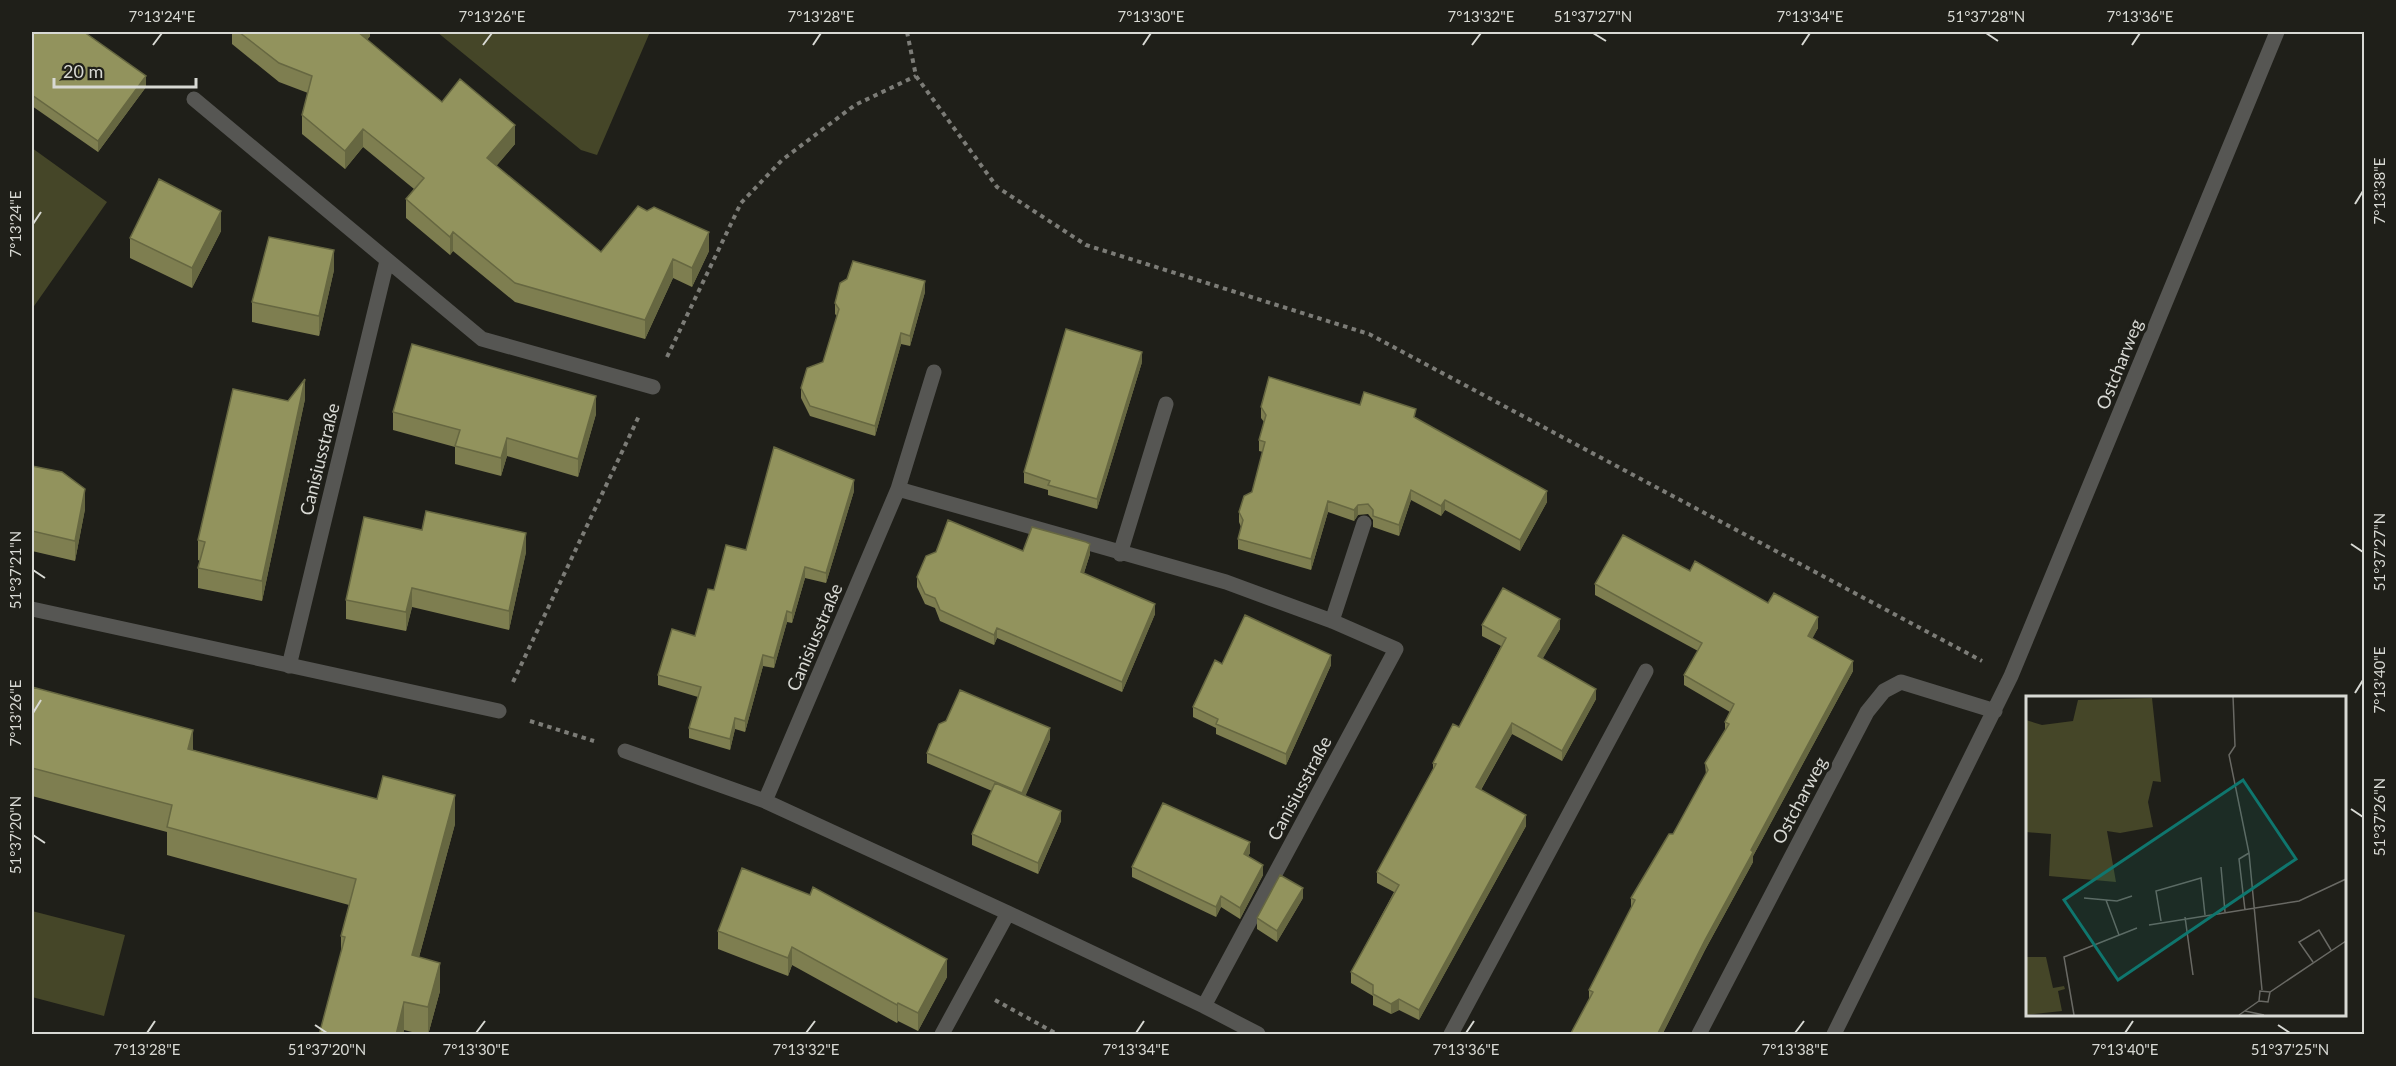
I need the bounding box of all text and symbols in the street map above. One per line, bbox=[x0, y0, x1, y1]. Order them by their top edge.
text: 7°13'24"E bbox=[129, 7, 196, 25]
text: 7°13'26"E bbox=[459, 7, 526, 25]
text: 7°13'28"E bbox=[788, 7, 855, 25]
text: 7°13'30"E bbox=[1118, 7, 1185, 25]
text: 7°13'32"E bbox=[1448, 7, 1515, 25]
text: 51°37'27"N bbox=[1554, 7, 1632, 25]
text: 7°13'34"E bbox=[1777, 7, 1844, 25]
text: 51°37'28"N bbox=[1947, 7, 2025, 25]
text: 7°13'36"E bbox=[2107, 7, 2174, 25]
scale bar bbox=[54, 51, 196, 89]
text: 20 m bbox=[63, 60, 103, 82]
text: 7°13'38"E bbox=[2370, 158, 2388, 225]
text: 7°13'24"E bbox=[6, 191, 24, 258]
street label: Ostcharweg bbox=[2091, 316, 2147, 412]
street label: Canisiusstraße bbox=[294, 401, 344, 517]
text: 51°37'27"N bbox=[2370, 513, 2388, 591]
text: 51°37'21"N bbox=[6, 531, 24, 609]
street label: Canisiusstraße bbox=[781, 580, 847, 694]
text: 7°13'40"E bbox=[2370, 647, 2388, 714]
text: 7°13'26"E bbox=[6, 680, 24, 747]
inset map bbox=[2026, 696, 2345, 1015]
street label: Canisiusstraße bbox=[1262, 732, 1336, 844]
street label: Ostcharweg bbox=[1767, 753, 1831, 847]
text: 51°37'26"N bbox=[2370, 778, 2388, 856]
text: 51°37'20"N bbox=[6, 796, 24, 874]
text: 7°13'28"E bbox=[114, 1040, 181, 1058]
text: 51°37'20"N bbox=[288, 1040, 366, 1058]
text: 7°13'30"E bbox=[443, 1040, 510, 1058]
text: 7°13'32"E bbox=[773, 1040, 840, 1058]
text: 7°13'34"E bbox=[1103, 1040, 1170, 1058]
text: 7°13'36"E bbox=[1433, 1040, 1500, 1058]
text: 7°13'38"E bbox=[1762, 1040, 1829, 1058]
text: 7°13'40"E bbox=[2092, 1040, 2159, 1058]
text: 51°37'25"N bbox=[2251, 1040, 2329, 1058]

